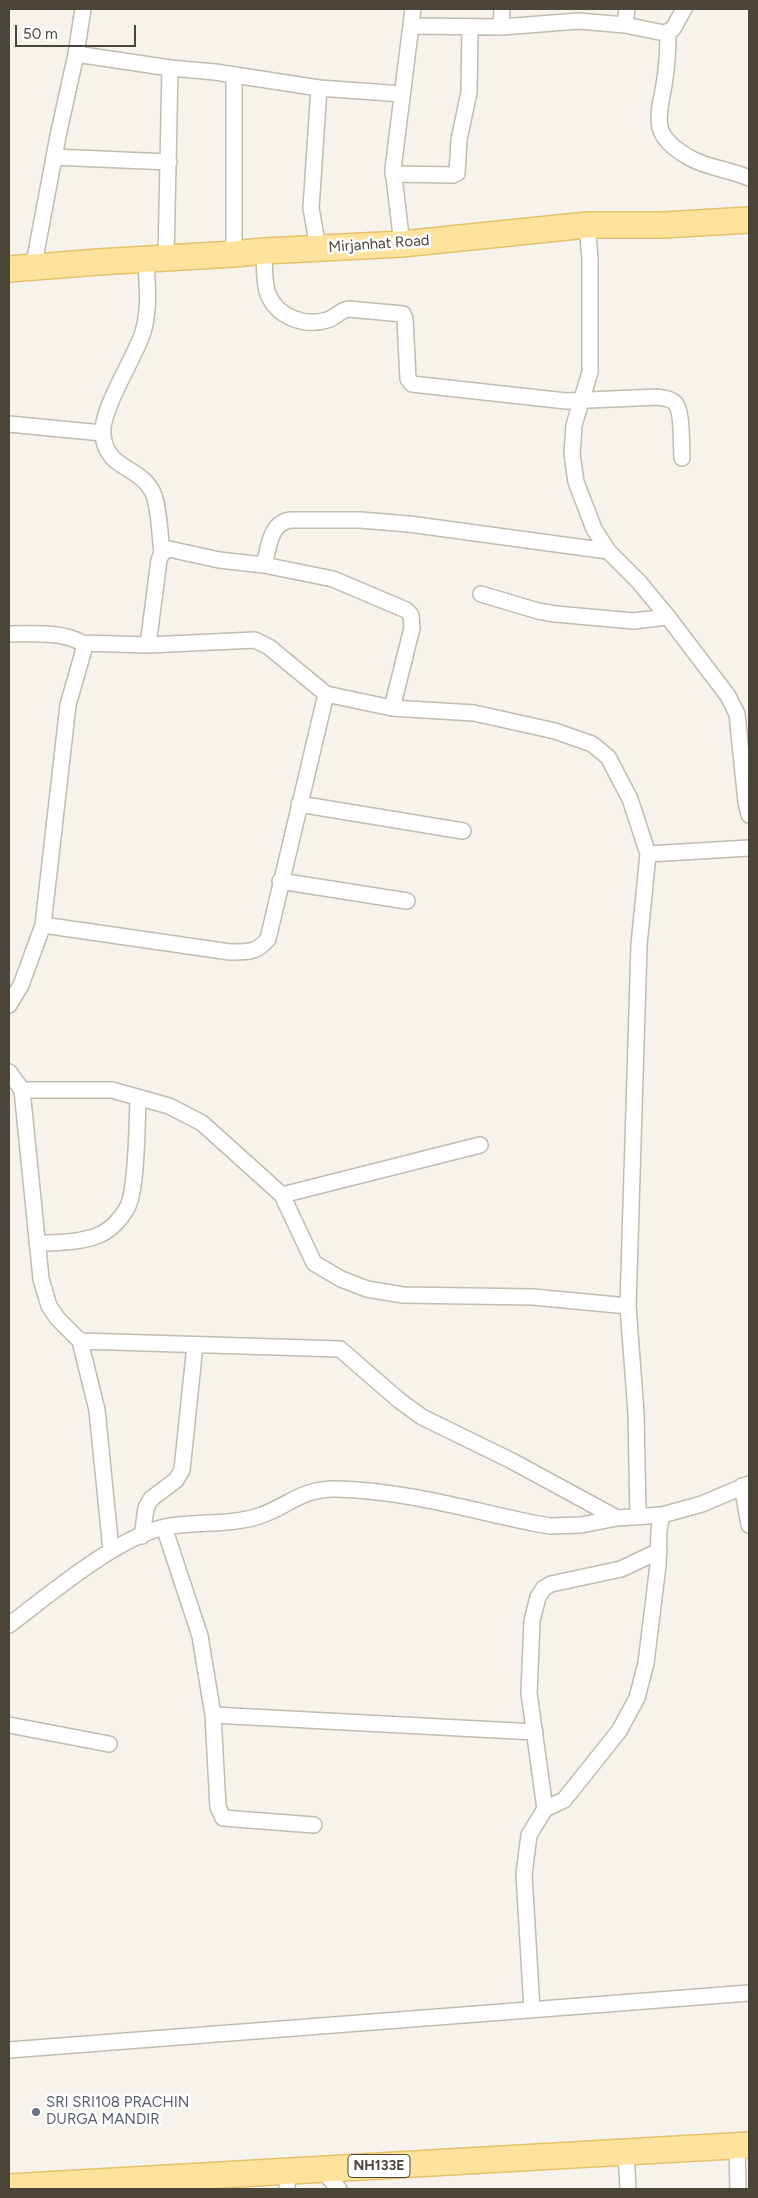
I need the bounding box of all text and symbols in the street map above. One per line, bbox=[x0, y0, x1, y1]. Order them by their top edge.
scale bar bbox=[18, 15, 139, 47]
text: 50 m bbox=[23, 25, 58, 43]
street label: Mirjanhat Road bbox=[328, 231, 430, 257]
place label: SRI SRI108 PRACHIN DURGA MANDIR bbox=[46, 2094, 189, 2129]
marker: SRI SRI108 PRACHIN DURGA MANDIR bbox=[30, 2106, 42, 2118]
road number: NH133E bbox=[348, 2154, 410, 2178]

